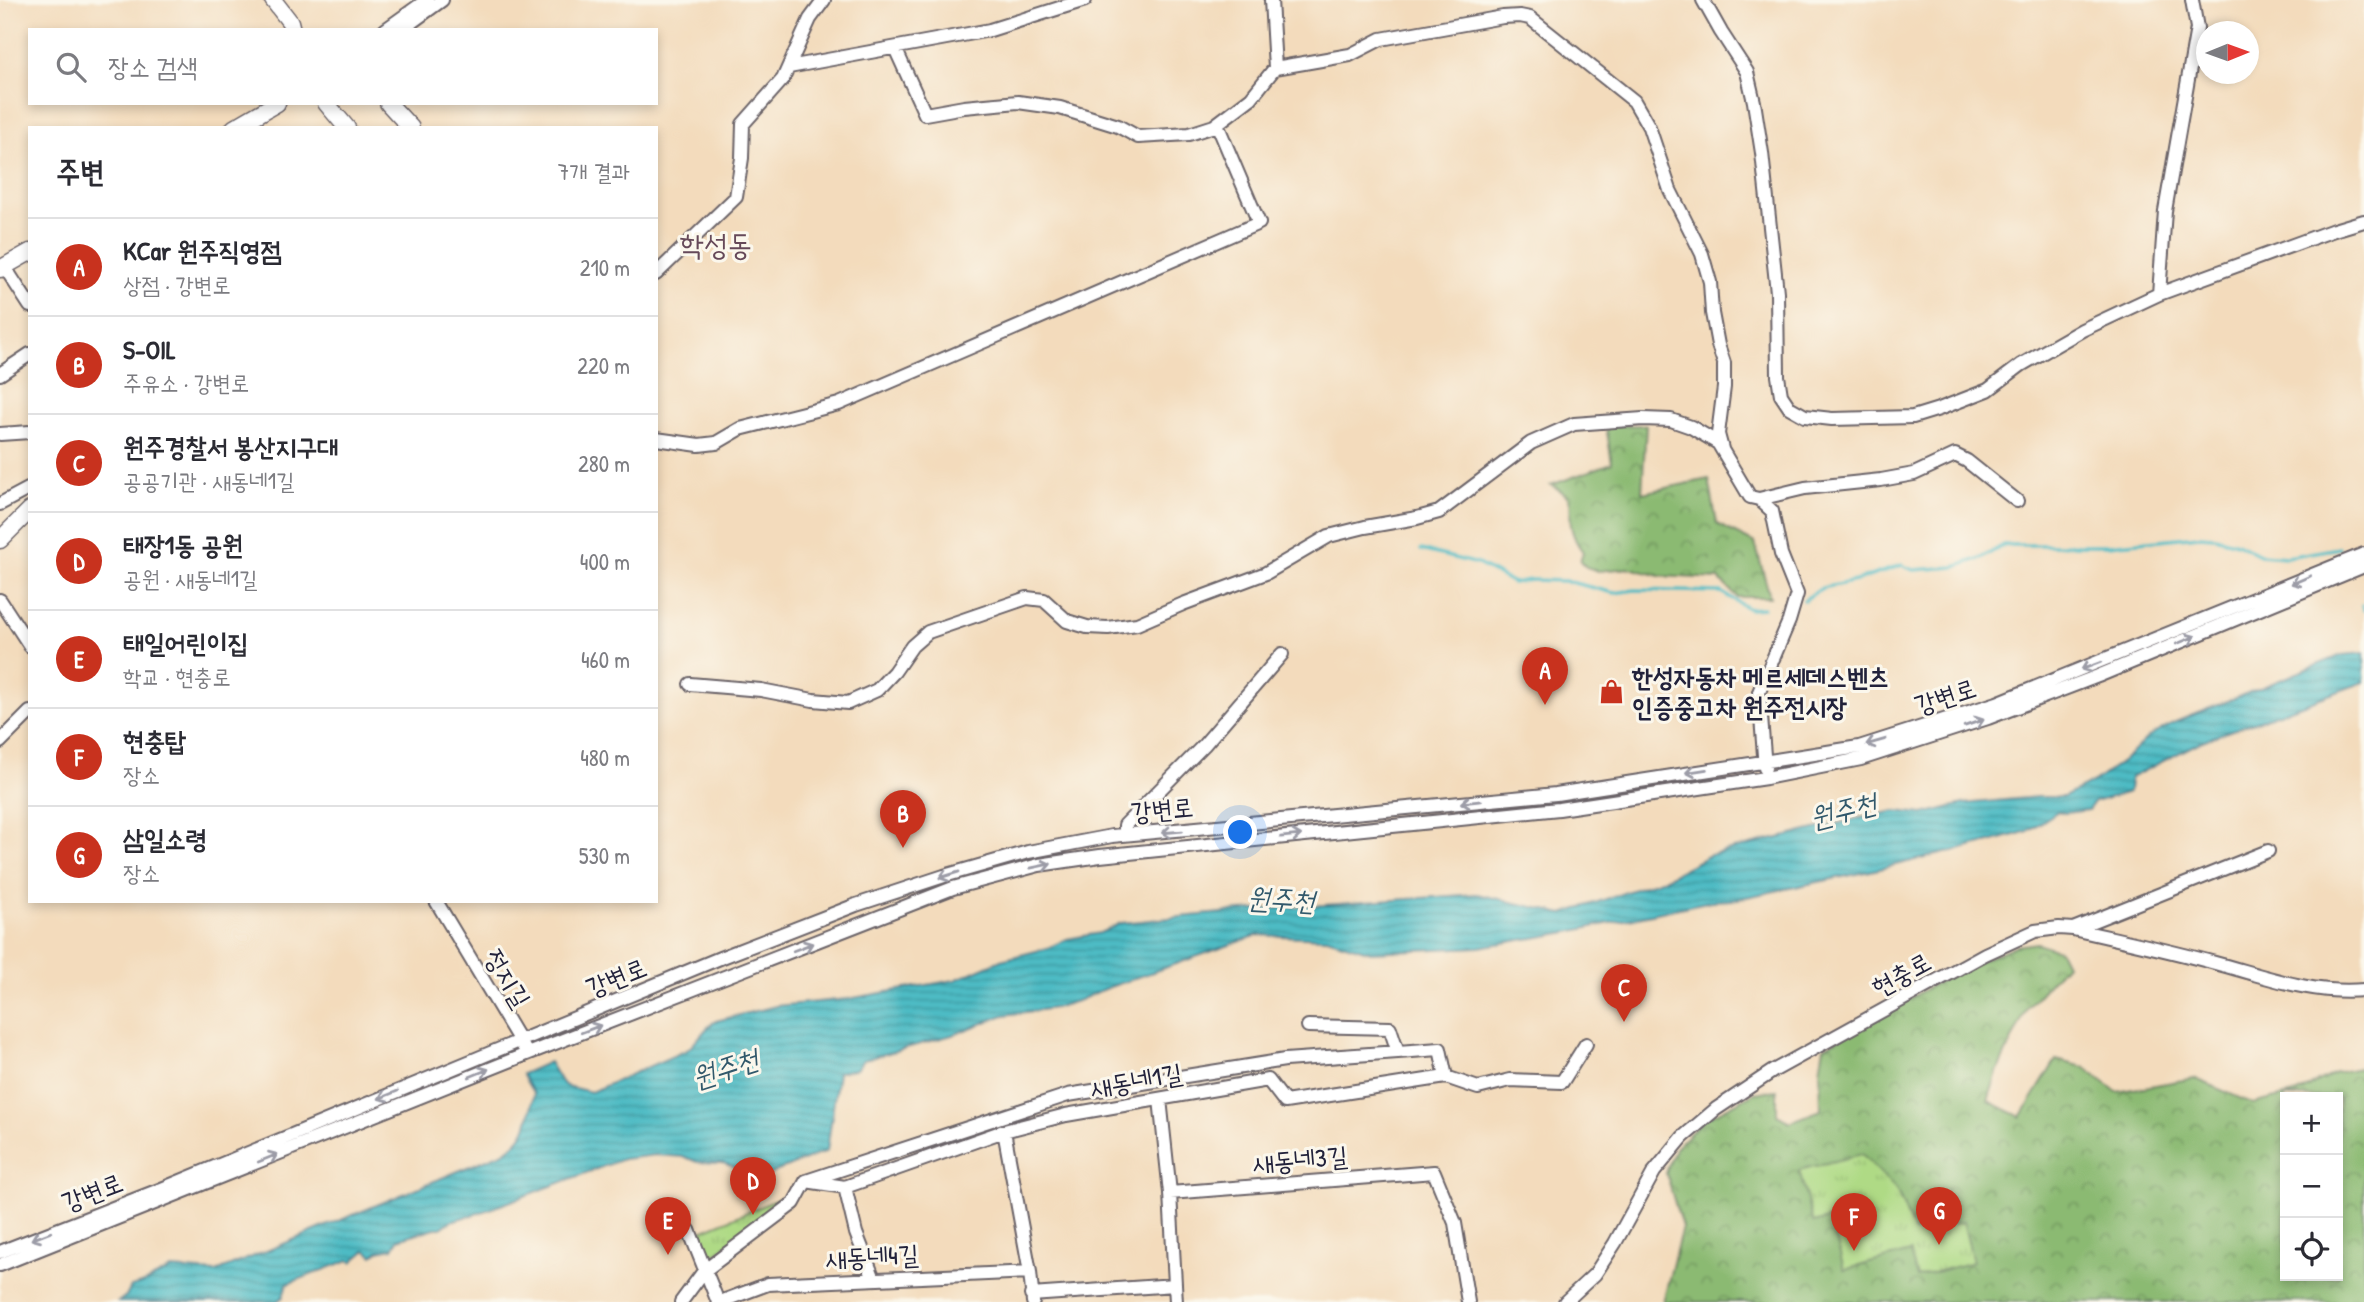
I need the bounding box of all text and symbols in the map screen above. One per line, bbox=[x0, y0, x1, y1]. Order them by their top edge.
north arrow bbox=[2196, 21, 2259, 84]
search box bbox=[28, 28, 658, 105]
icon: search bbox=[52, 48, 90, 86]
text: 장소 검색 bbox=[108, 49, 198, 84]
text: 주변 bbox=[56, 151, 104, 191]
text: 7개 결과 bbox=[558, 156, 630, 187]
district label: 학성동 bbox=[680, 224, 752, 264]
text: KCar 원주직영점 bbox=[123, 233, 282, 268]
text: A bbox=[73, 252, 85, 283]
text: 210 m bbox=[580, 252, 630, 283]
text: 상점 · 강변로 bbox=[123, 269, 231, 300]
text: S-OIL bbox=[123, 332, 176, 367]
text: B bbox=[73, 350, 85, 381]
text: 220 m bbox=[577, 350, 630, 381]
text: 주유소 · 강변로 bbox=[123, 367, 249, 398]
text: 원주경찰서 봉산지구대 bbox=[123, 429, 338, 464]
text: C bbox=[73, 448, 85, 479]
text: 280 m bbox=[578, 448, 630, 479]
text: 공공기관 · 새동네1길 bbox=[123, 465, 295, 496]
text: 태장1동 공원 bbox=[123, 527, 243, 562]
text: D bbox=[74, 546, 84, 577]
text: 400 m bbox=[580, 546, 630, 577]
text: 공원 · 새동네1길 bbox=[123, 563, 258, 594]
one-way arrow bbox=[2291, 574, 2312, 587]
text: 태일어린이집 bbox=[123, 625, 249, 660]
one-way arrow bbox=[2174, 633, 2196, 646]
text: E bbox=[74, 644, 84, 675]
text: 460 m bbox=[581, 644, 630, 675]
pin: A bbox=[1522, 647, 1568, 705]
place label: 한성자동차 메르세데스벤츠 인증중고차 원주전시장 bbox=[1631, 659, 1889, 724]
text: 학교 · 현충로 bbox=[123, 661, 231, 692]
one-way arrow bbox=[2080, 661, 2102, 674]
street label: 강변로 bbox=[1910, 670, 1980, 722]
shop icon: 한성자동차 메르세데스벤츠 인증중고차 원주전시장 bbox=[1598, 677, 1626, 705]
one-way arrow bbox=[1962, 716, 1984, 728]
text: 현충탑 bbox=[123, 723, 186, 758]
one-way arrow bbox=[1865, 736, 1887, 749]
text: F bbox=[75, 742, 83, 773]
text: 480 m bbox=[580, 742, 630, 773]
text: 장소 bbox=[123, 759, 160, 790]
one-way arrow bbox=[1686, 765, 1708, 778]
water label: 원주천 bbox=[1806, 783, 1883, 837]
street label: 강변로 bbox=[1129, 789, 1195, 829]
pin: B bbox=[880, 790, 926, 848]
one-way arrow bbox=[1460, 796, 1483, 809]
your location bbox=[1223, 815, 1257, 849]
text: 삼일소령 bbox=[123, 821, 207, 856]
one-way arrow bbox=[1161, 826, 1183, 839]
one-way arrow bbox=[1279, 830, 1302, 843]
text: G bbox=[73, 840, 85, 871]
text: 530 m bbox=[579, 840, 630, 871]
text: 장소 bbox=[123, 857, 160, 888]
one-way arrow bbox=[1029, 858, 1052, 872]
one-way arrow bbox=[938, 869, 960, 882]
water label: 원주천 bbox=[1246, 878, 1318, 920]
one-way arrow bbox=[791, 940, 813, 952]
street label: 정지길 bbox=[477, 942, 539, 1014]
street label: 현충로 bbox=[1865, 943, 1937, 1005]
street label: 강변로 bbox=[580, 949, 652, 1005]
pin: C bbox=[1601, 964, 1647, 1022]
one-way arrow bbox=[579, 1022, 601, 1035]
water label: 원주천 bbox=[687, 1039, 765, 1097]
street label: 새동네1길 bbox=[1087, 1055, 1185, 1105]
one-way arrow bbox=[468, 1066, 490, 1079]
one-way arrow bbox=[378, 1090, 400, 1103]
map controls bbox=[2280, 1092, 2343, 1281]
button: + bbox=[2280, 1092, 2343, 1155]
street label: 새동네3길 bbox=[1251, 1137, 1349, 1181]
one-way arrow bbox=[257, 1150, 278, 1163]
button: − bbox=[2280, 1155, 2343, 1218]
pin: D bbox=[730, 1157, 776, 1215]
street label: 강변로 bbox=[56, 1164, 128, 1220]
pin: G bbox=[1916, 1187, 1962, 1245]
pin: F bbox=[1831, 1193, 1877, 1251]
pin: E bbox=[645, 1197, 691, 1255]
button: locate bbox=[2280, 1218, 2343, 1281]
one-way arrow bbox=[31, 1231, 53, 1243]
street label: 새동네4길 bbox=[824, 1236, 920, 1276]

